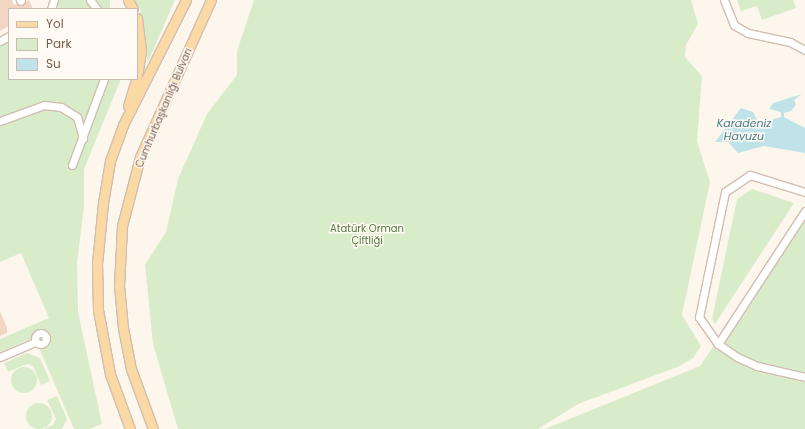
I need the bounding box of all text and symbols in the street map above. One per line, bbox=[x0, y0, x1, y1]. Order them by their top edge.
legend bbox=[8, 8, 138, 80]
text: Yol bbox=[46, 15, 64, 32]
text: Park bbox=[46, 35, 72, 52]
street label: Cumhurbaşkanlığı Bulvarı bbox=[133, 47, 195, 169]
text: Su bbox=[46, 55, 61, 72]
water label: Karadeniz Havuzu bbox=[717, 117, 771, 143]
park label: Atatürk Orman Çiftliği bbox=[330, 222, 404, 246]

